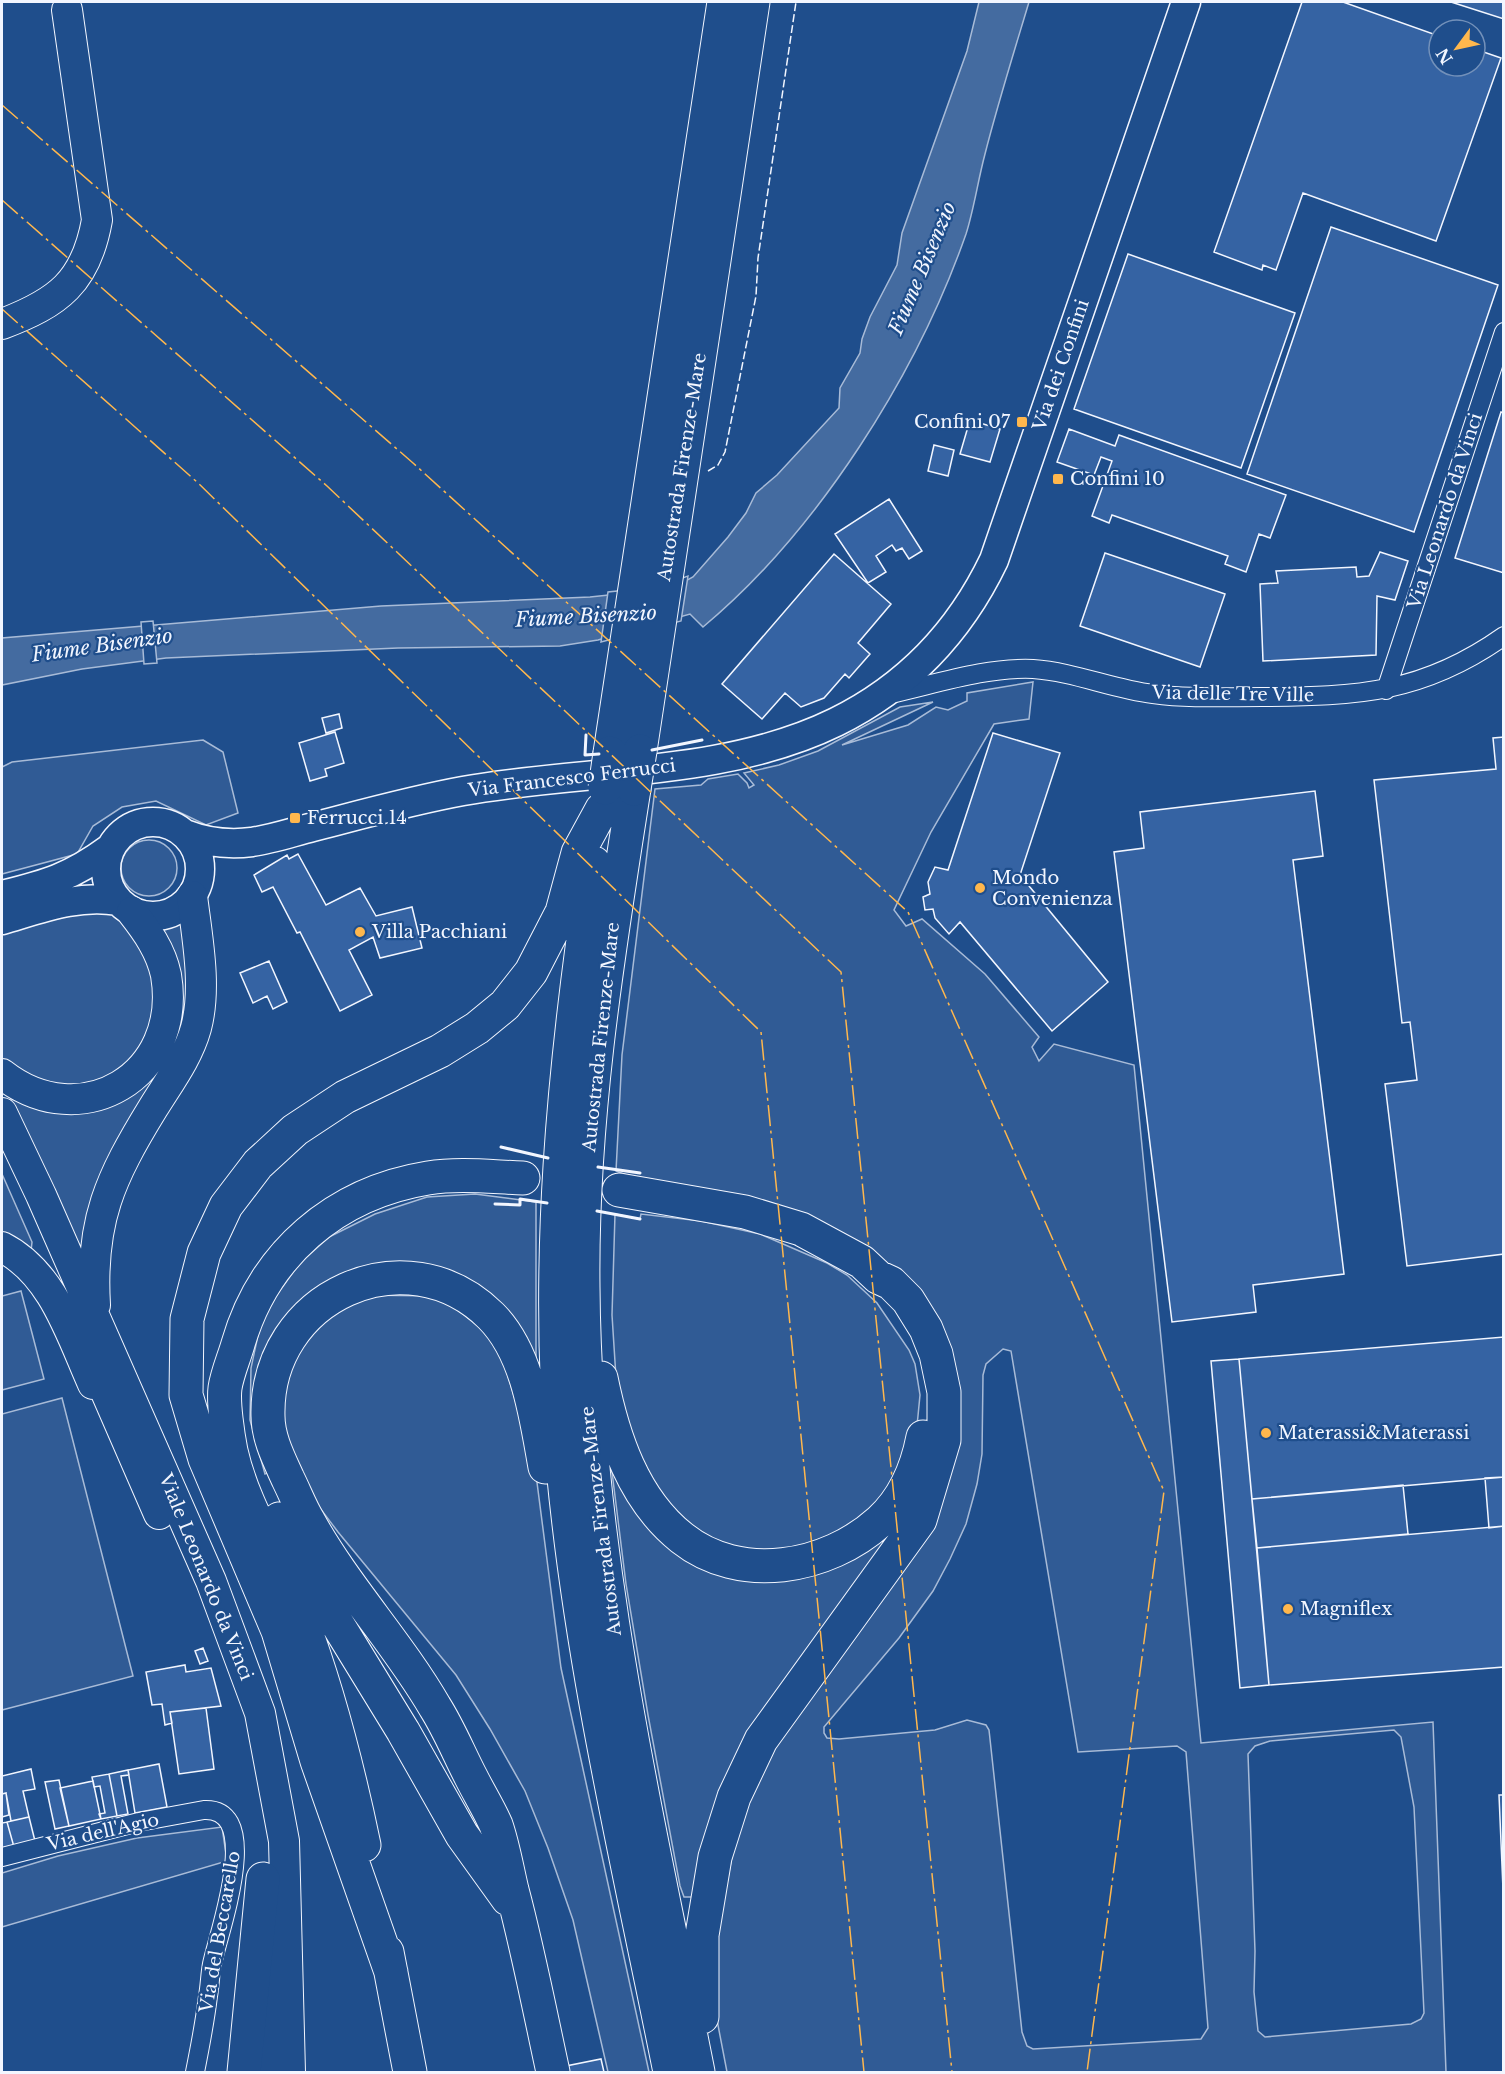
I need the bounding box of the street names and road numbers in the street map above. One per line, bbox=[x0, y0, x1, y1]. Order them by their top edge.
street label: Via dei Confini bbox=[1028, 296, 1094, 435]
street label: Autostrada Firenze-Mare bbox=[653, 351, 711, 584]
street label: Via Leonardo da Vinci bbox=[1403, 410, 1487, 613]
street label: Via delle Tre Ville bbox=[1151, 682, 1314, 706]
street label: Via Francesco Ferrucci bbox=[466, 754, 677, 802]
street label: Autostrada Firenze-Mare bbox=[578, 921, 624, 1154]
street label: Autostrada Firenze-Mare bbox=[576, 1405, 626, 1638]
street label: Viale Leonardo da Vinci bbox=[154, 1469, 258, 1684]
street label: Via dell'Agio bbox=[44, 1808, 161, 1856]
street label: Via del Beccarello bbox=[195, 1849, 245, 2016]

